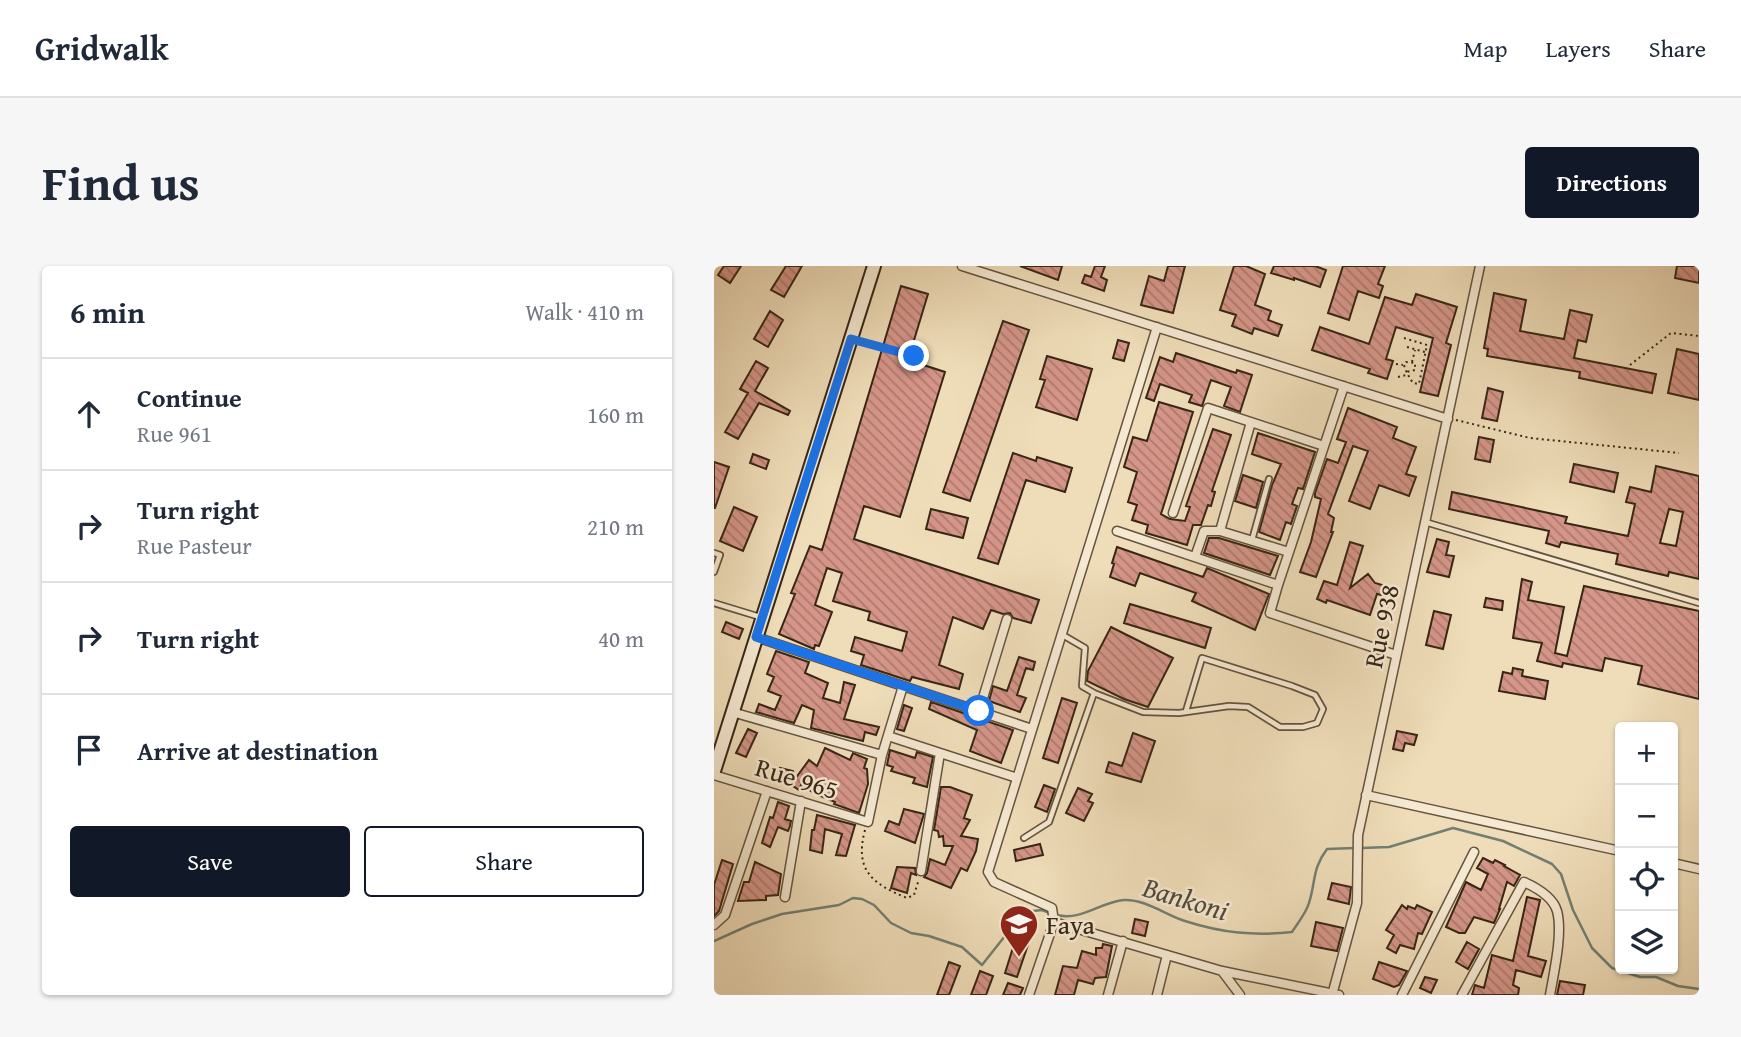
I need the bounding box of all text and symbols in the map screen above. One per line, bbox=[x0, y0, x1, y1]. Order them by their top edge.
text: Gridwalk bbox=[35, 24, 169, 72]
text: Map bbox=[1464, 31, 1507, 66]
text: Layers bbox=[1545, 31, 1611, 66]
text: Share bbox=[1649, 31, 1706, 66]
text: Find us bbox=[42, 146, 200, 218]
button: Directions bbox=[1525, 147, 1699, 218]
text: 6 min bbox=[70, 290, 145, 334]
text: Walk · 410 m bbox=[525, 295, 644, 328]
route end bbox=[898, 340, 929, 371]
text: Continue bbox=[137, 378, 242, 417]
icon: ahead bbox=[70, 395, 108, 433]
text: 160 m bbox=[587, 398, 644, 431]
text: Rue 961 bbox=[137, 417, 212, 450]
text: Turn right bbox=[137, 490, 259, 529]
icon: right bbox=[70, 507, 108, 545]
text: 210 m bbox=[587, 510, 644, 543]
text: Rue Pasteur bbox=[137, 529, 252, 562]
street label: Rue 938 bbox=[1353, 581, 1409, 671]
icon: right bbox=[70, 619, 108, 657]
text: Turn right bbox=[137, 619, 259, 658]
text: 40 m bbox=[598, 622, 644, 655]
route start bbox=[963, 695, 994, 726]
map controls bbox=[1615, 722, 1678, 974]
button: + bbox=[1615, 722, 1678, 785]
icon: arrive bbox=[70, 731, 108, 769]
text: Arrive at destination bbox=[137, 731, 378, 770]
street label: Rue 965 bbox=[751, 747, 843, 809]
button: − bbox=[1615, 785, 1678, 848]
button: Save bbox=[70, 826, 350, 897]
button: Share bbox=[364, 826, 644, 897]
button: locate bbox=[1615, 848, 1678, 911]
water label: Bankoni bbox=[1137, 865, 1234, 930]
school or university icon: Faya bbox=[998, 903, 1040, 958]
place label: Faya bbox=[1046, 905, 1096, 944]
button: layers bbox=[1615, 911, 1678, 974]

